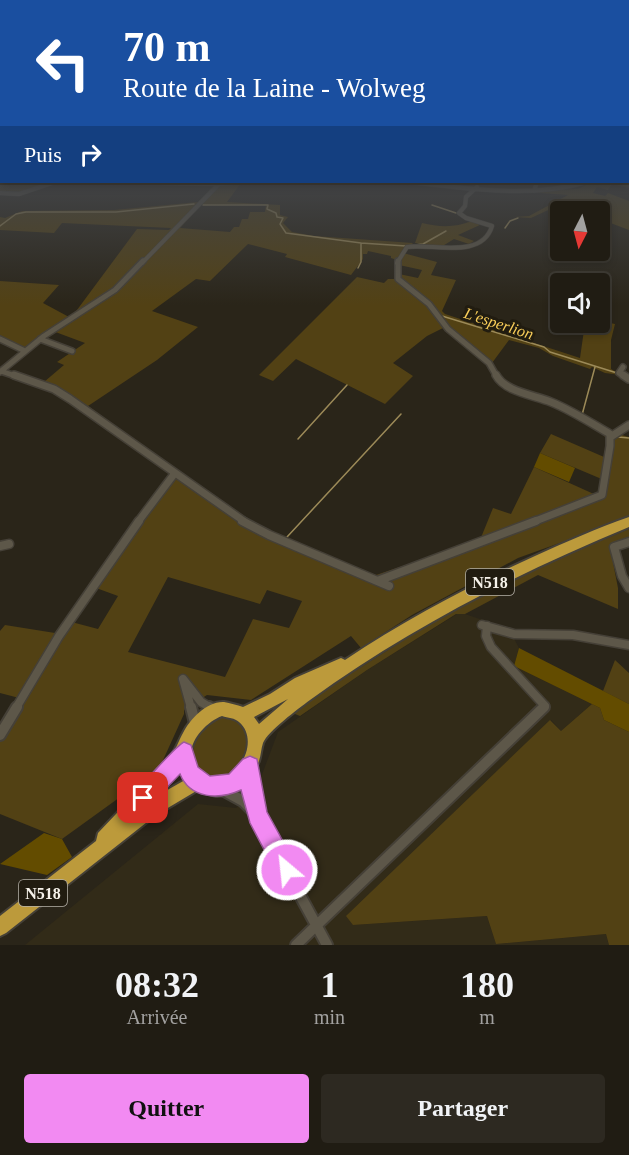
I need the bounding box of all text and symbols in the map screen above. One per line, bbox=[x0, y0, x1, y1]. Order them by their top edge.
icon: left bbox=[24, 24, 102, 102]
text: 70 m bbox=[123, 24, 211, 70]
text: Route de la Laine - Wolweg bbox=[123, 73, 425, 103]
icon: right bbox=[74, 138, 107, 171]
text: Puis bbox=[24, 142, 62, 167]
north arrow bbox=[550, 201, 610, 261]
map controls bbox=[550, 201, 610, 333]
button: sound bbox=[550, 273, 610, 333]
water label: L'esperlion bbox=[461, 304, 536, 344]
road number: N518 bbox=[466, 569, 514, 595]
pin bbox=[117, 772, 168, 823]
icon: arrive bbox=[126, 781, 159, 814]
position arrow bbox=[255, 838, 319, 902]
road number: N518 bbox=[19, 880, 67, 906]
text: 08:32 bbox=[115, 965, 199, 1005]
text: 1 bbox=[321, 965, 339, 1005]
text: 180 bbox=[460, 965, 514, 1005]
text: Arrivée bbox=[126, 1006, 188, 1028]
text: min bbox=[314, 1006, 345, 1028]
text: m bbox=[479, 1006, 495, 1028]
button: Quitter bbox=[24, 1074, 309, 1143]
button: Partager bbox=[321, 1074, 605, 1143]

